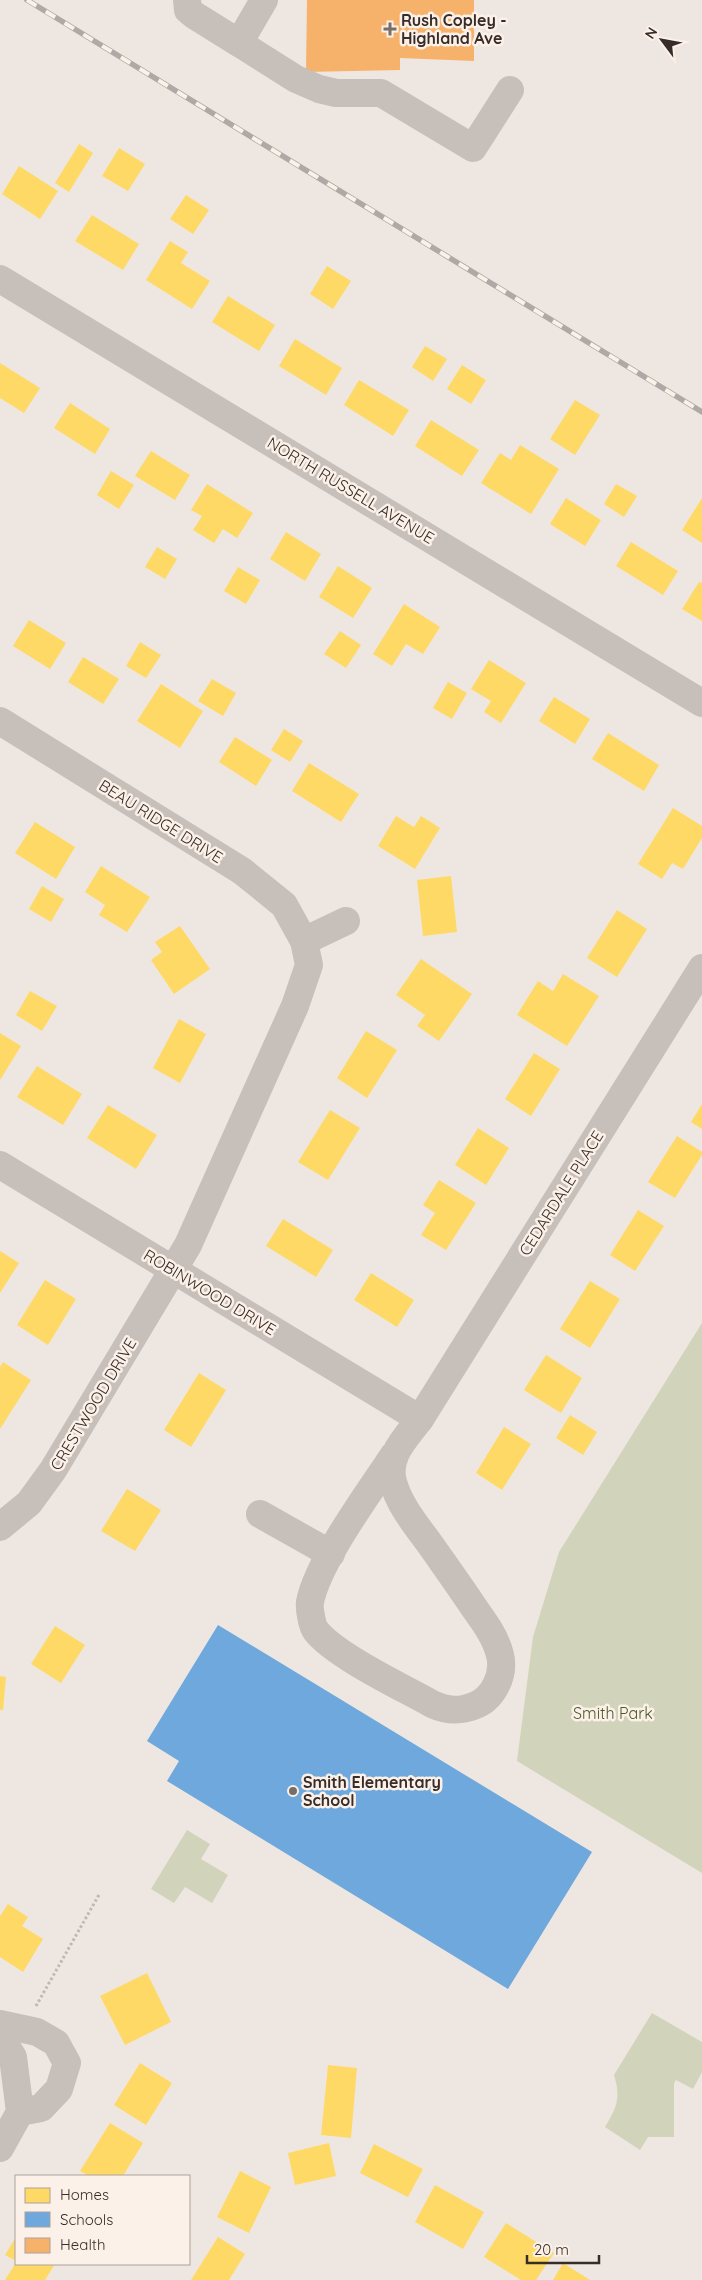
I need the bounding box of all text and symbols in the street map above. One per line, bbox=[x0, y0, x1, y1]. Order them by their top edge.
place label: Rush Copley - Highland Ave bbox=[401, 10, 507, 48]
north arrow bbox=[637, 15, 687, 65]
marker: Rush Copley - Highland Ave bbox=[383, 22, 397, 36]
text: N bbox=[641, 24, 661, 42]
street label: NORTH RUSSELL AVENUE bbox=[264, 432, 438, 548]
street label: BEAU RIDGE DRIVE bbox=[95, 775, 227, 867]
street label: CEDARDALE PLACE bbox=[514, 1127, 608, 1259]
street label: ROBINWOOD DRIVE bbox=[140, 1245, 280, 1339]
street label: CRESTWOOD DRIVE bbox=[46, 1334, 140, 1474]
park label: Smith Park bbox=[573, 1703, 653, 1723]
place label: Smith Elementary School bbox=[303, 1772, 441, 1810]
marker: Smith Elementary School bbox=[287, 1785, 299, 1797]
legend bbox=[15, 2175, 190, 2265]
text: Homes bbox=[60, 2185, 109, 2204]
text: Schools bbox=[60, 2210, 113, 2229]
scale bar bbox=[527, 2232, 600, 2264]
text: Health bbox=[60, 2235, 105, 2254]
text: 20 m bbox=[534, 2240, 569, 2259]

